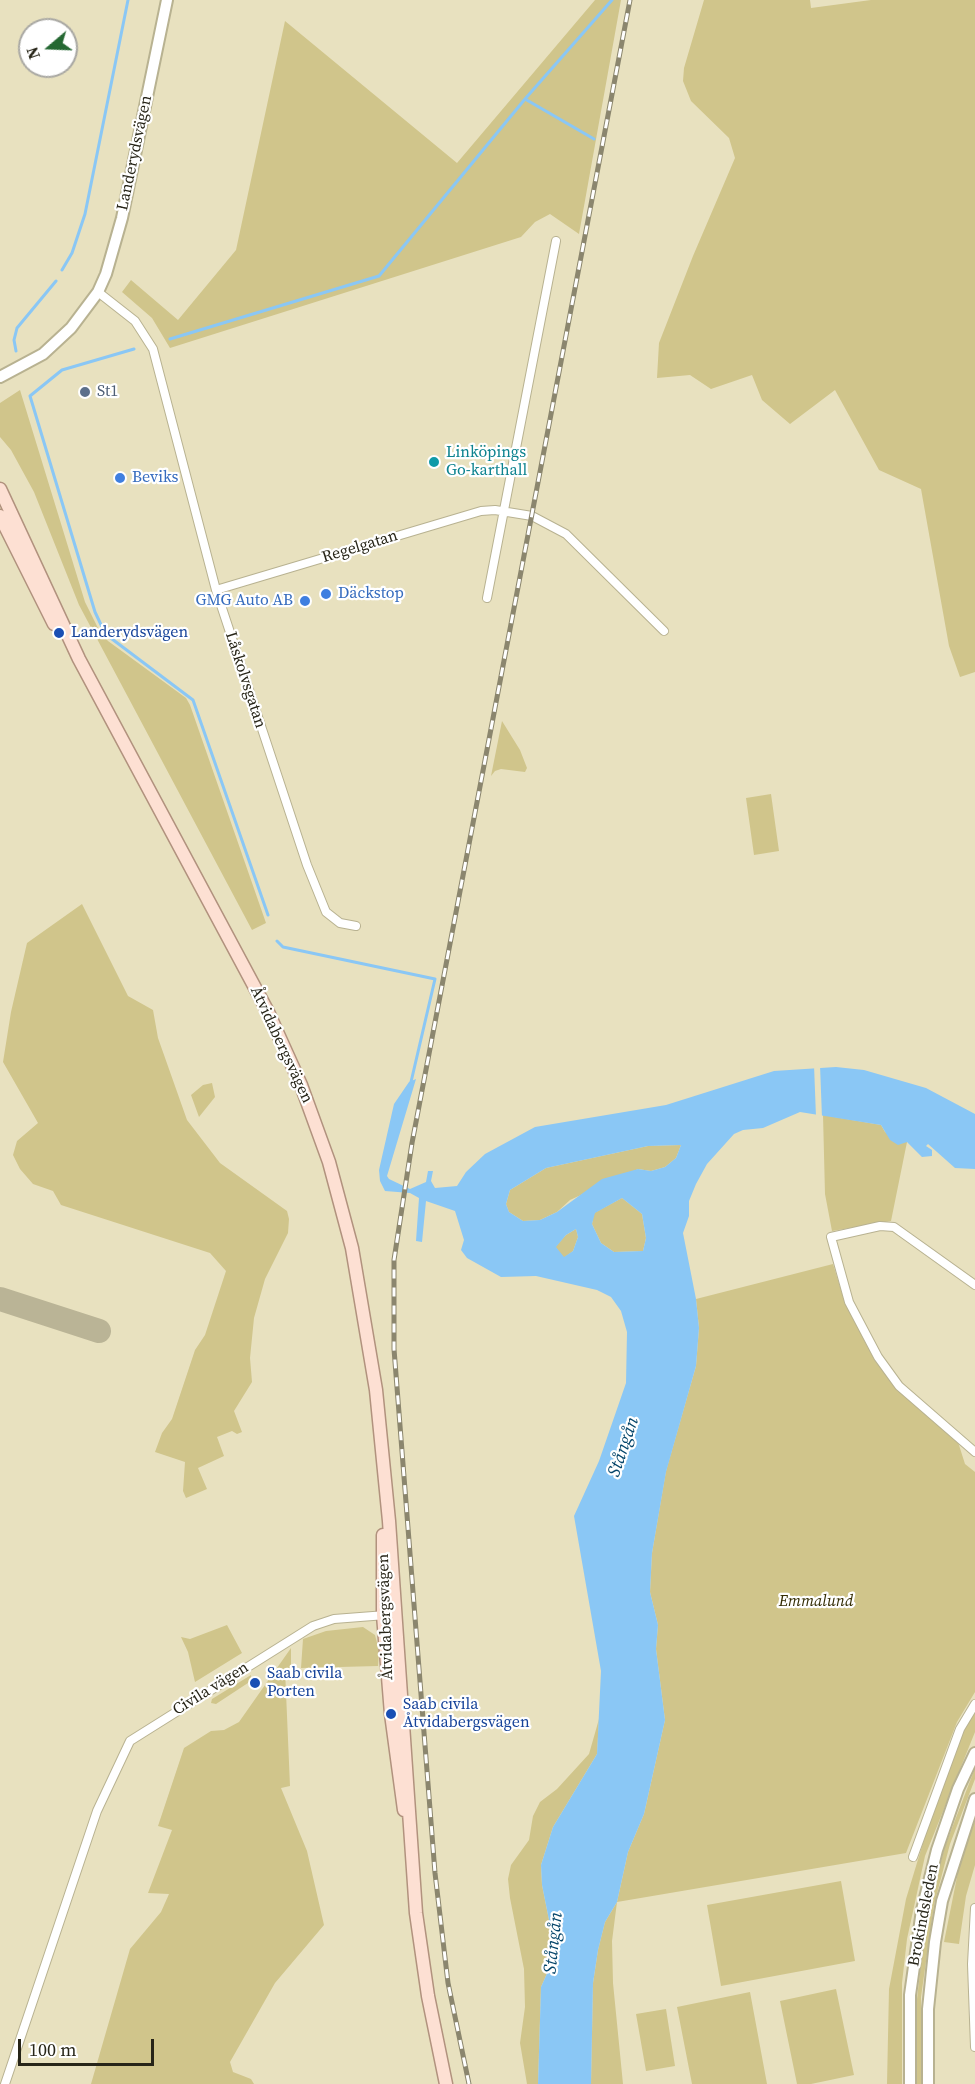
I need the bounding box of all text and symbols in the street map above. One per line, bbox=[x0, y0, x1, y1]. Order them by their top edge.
north arrow bbox=[18, 18, 78, 78]
text: N bbox=[21, 44, 45, 62]
street label: Landerydsvägen bbox=[113, 94, 157, 212]
place label: St1 bbox=[97, 382, 118, 402]
marker: St1 bbox=[78, 385, 92, 399]
place label: Linköpings Go-karthall bbox=[446, 443, 527, 481]
marker: Linköpings Go-karthall bbox=[427, 455, 441, 469]
place label: Beviks bbox=[132, 468, 178, 488]
marker: Beviks bbox=[113, 471, 127, 485]
street label: Regelgatan bbox=[320, 526, 400, 568]
place label: Däckstop bbox=[338, 584, 404, 604]
marker: Däckstop bbox=[319, 587, 333, 601]
place label: GMG Auto AB bbox=[196, 591, 293, 611]
marker: GMG Auto AB bbox=[298, 594, 312, 608]
place label: Landerydsvägen bbox=[71, 623, 188, 643]
marker: Landerydsvägen bbox=[52, 626, 66, 640]
street label: Låskolvsgatan bbox=[220, 629, 270, 731]
street label: Åtvidabergsvägen bbox=[246, 984, 316, 1106]
water label: Stångån bbox=[604, 1414, 644, 1480]
street label: Åtvidabergsvägen bbox=[374, 1553, 398, 1681]
park label: Emmalund bbox=[779, 1592, 853, 1612]
street label: Civila vägen bbox=[170, 1658, 252, 1720]
place label: Saab civila Porten bbox=[267, 1664, 342, 1702]
marker: Saab civila Porten bbox=[248, 1676, 262, 1690]
place label: Saab civila Åtvidabergsvägen bbox=[403, 1695, 530, 1733]
marker: Saab civila Åtvidabergsvägen bbox=[384, 1707, 398, 1721]
street label: Brokindsleden bbox=[905, 1862, 943, 1968]
water label: Stångån bbox=[540, 1911, 568, 1975]
scale bar bbox=[21, 2027, 158, 2065]
text: 100 m bbox=[29, 2037, 76, 2062]

